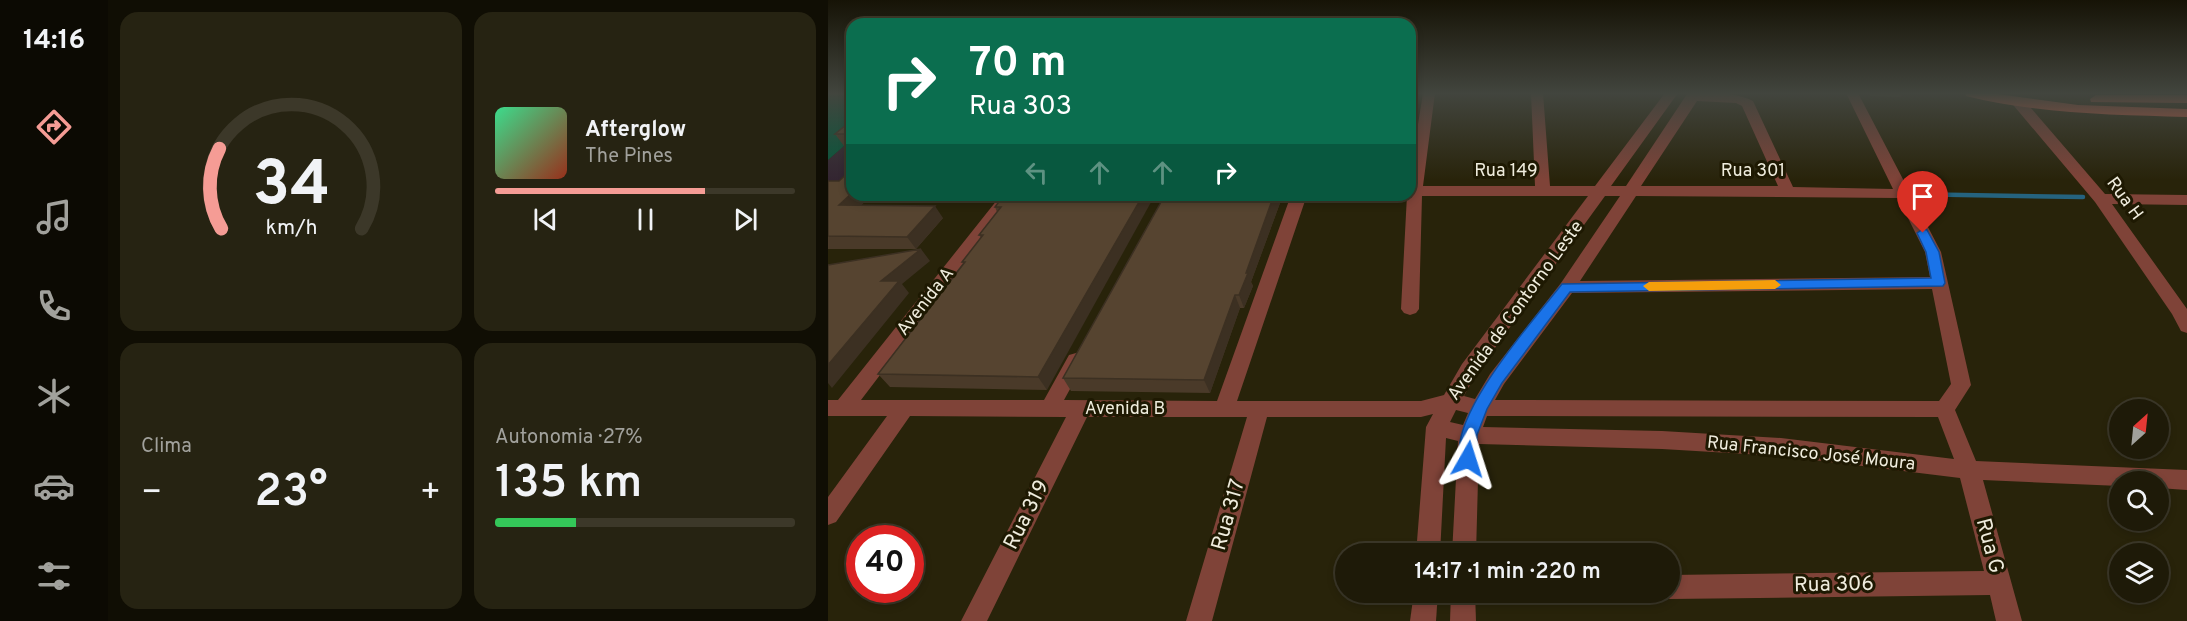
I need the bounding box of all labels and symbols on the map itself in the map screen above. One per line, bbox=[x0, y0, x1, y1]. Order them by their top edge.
street label: Rua 149 bbox=[1474, 160, 1538, 183]
street label: Rua 301 bbox=[1721, 160, 1785, 183]
pin bbox=[1897, 171, 1948, 233]
street label: Rua H bbox=[2101, 173, 2147, 225]
street label: Avenida de Contorno Leste bbox=[1443, 217, 1589, 405]
street label: Avenida A bbox=[892, 263, 960, 341]
street label: Avenida B bbox=[1085, 398, 1165, 421]
north arrow bbox=[2109, 399, 2169, 459]
position arrow bbox=[1436, 427, 1500, 491]
street label: Rua Francisco José Moura bbox=[1706, 432, 1916, 476]
street label: Rua 319 bbox=[998, 476, 1056, 554]
street label: Rua 317 bbox=[1206, 476, 1252, 554]
street label: Rua G bbox=[1969, 515, 2009, 577]
speed limit sign: 40 bbox=[846, 525, 924, 603]
street label: Rua 306 bbox=[1794, 571, 1874, 599]

